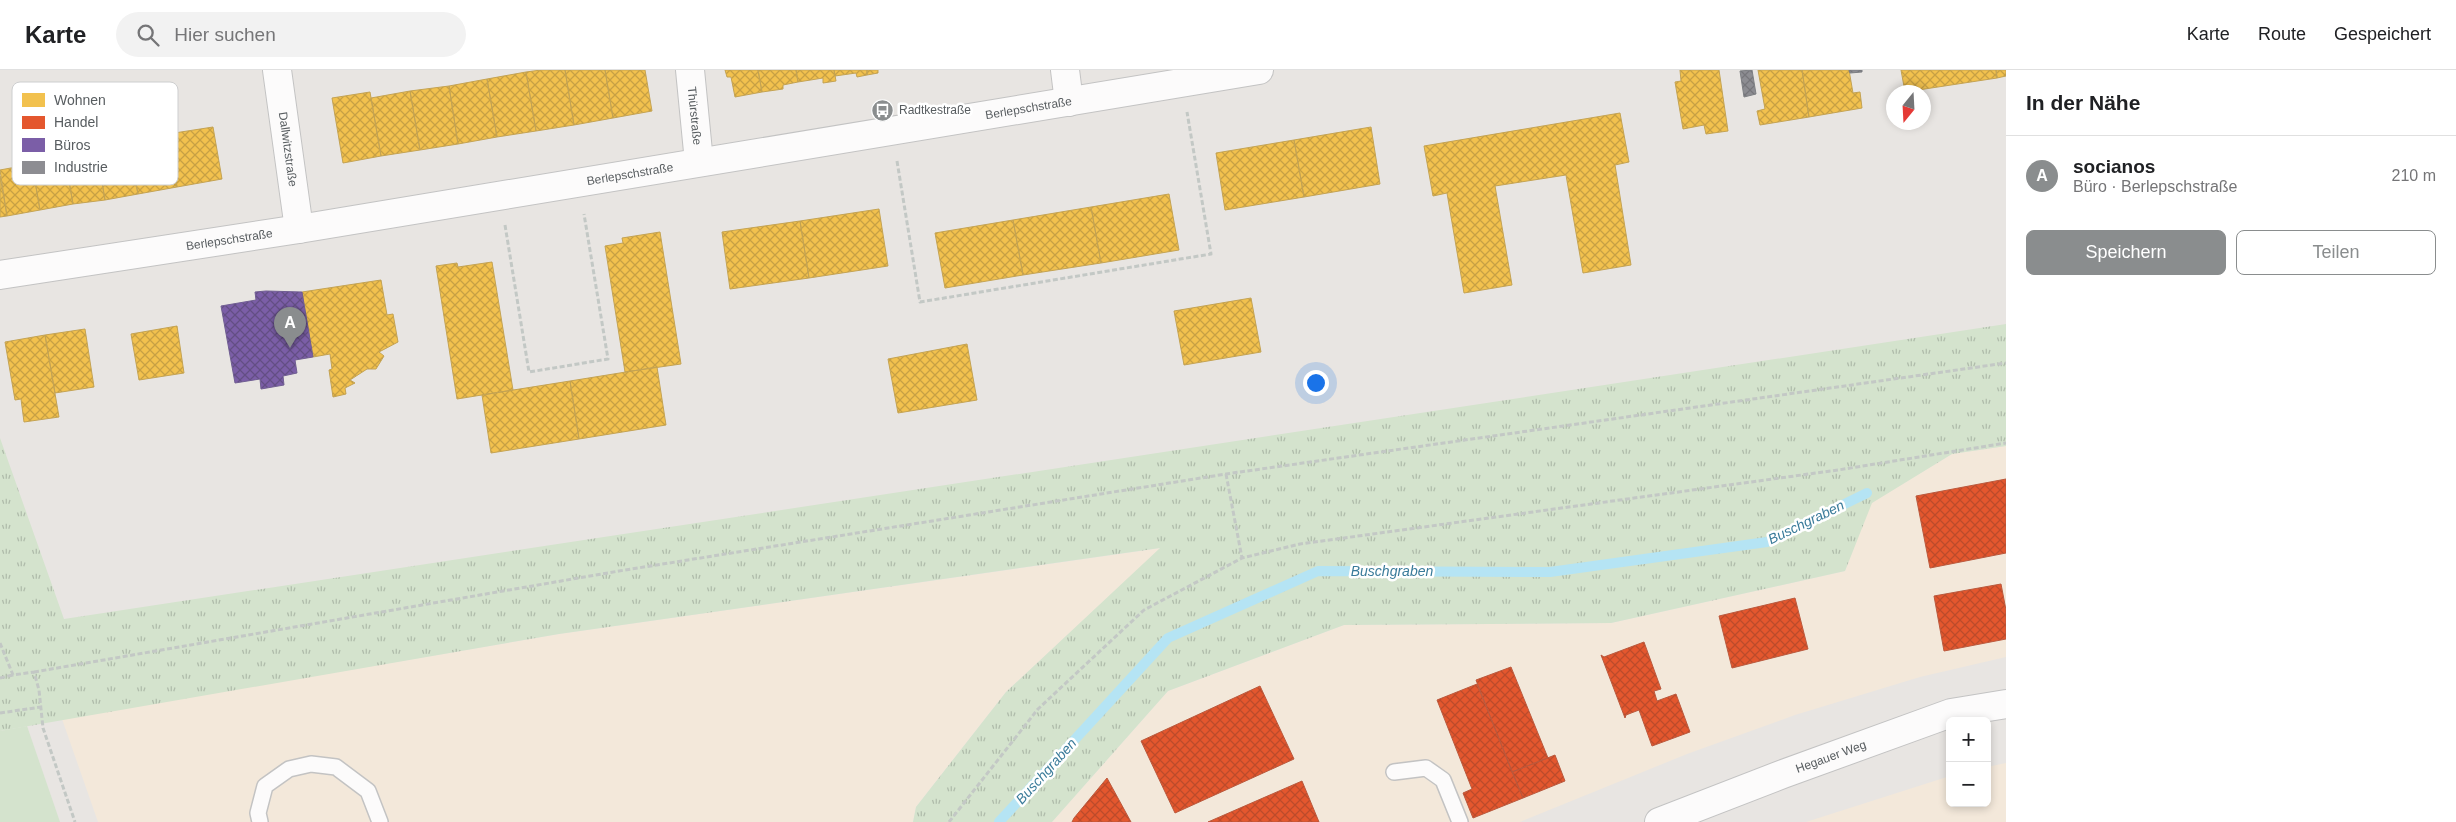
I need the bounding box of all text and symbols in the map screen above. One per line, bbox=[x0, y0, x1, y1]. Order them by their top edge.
search box bbox=[116, 12, 466, 57]
text: Karte bbox=[25, 21, 86, 48]
icon: search bbox=[134, 21, 162, 49]
text: Hier suchen bbox=[174, 24, 276, 45]
text: Karte bbox=[2187, 24, 2230, 44]
text: Route bbox=[2258, 24, 2306, 44]
text: Gespeichert bbox=[2334, 24, 2431, 44]
legend bbox=[12, 82, 178, 185]
north arrow bbox=[1886, 85, 1931, 130]
street label: Thürstraße bbox=[685, 86, 704, 146]
text: In der Nähe bbox=[2026, 91, 2140, 114]
text: Wohnen bbox=[54, 92, 106, 108]
street label: Berlepschstraße bbox=[984, 94, 1073, 122]
bus stop icon: Radtkestraße bbox=[871, 98, 895, 122]
place label: Radtkestraße bbox=[899, 103, 971, 117]
street label: Dallwitzstraße bbox=[276, 111, 300, 188]
text: Handel bbox=[54, 114, 98, 130]
text: Büros bbox=[54, 137, 91, 153]
text: socianos bbox=[2073, 156, 2155, 177]
text: Industrie bbox=[54, 159, 108, 175]
street label: Berlepschstraße bbox=[586, 160, 675, 188]
text: A bbox=[2036, 167, 2048, 184]
text: 210 m bbox=[2392, 167, 2436, 184]
text: Büro · Berlepschstraße bbox=[2073, 178, 2238, 195]
street label: Berlepschstraße bbox=[185, 226, 274, 253]
button: Speichern bbox=[2026, 230, 2226, 275]
button: Teilen bbox=[2236, 230, 2436, 275]
pin: A bbox=[274, 307, 306, 348]
your location bbox=[1303, 370, 1329, 396]
water label: Buschgraben bbox=[1765, 497, 1847, 547]
water label: Buschgraben bbox=[1351, 563, 1433, 579]
map controls bbox=[1946, 717, 1991, 807]
button: + bbox=[1946, 717, 1991, 762]
water label: Buschgraben bbox=[1012, 735, 1080, 807]
street label: Hegauer Weg bbox=[1794, 737, 1868, 776]
button: − bbox=[1946, 762, 1991, 807]

